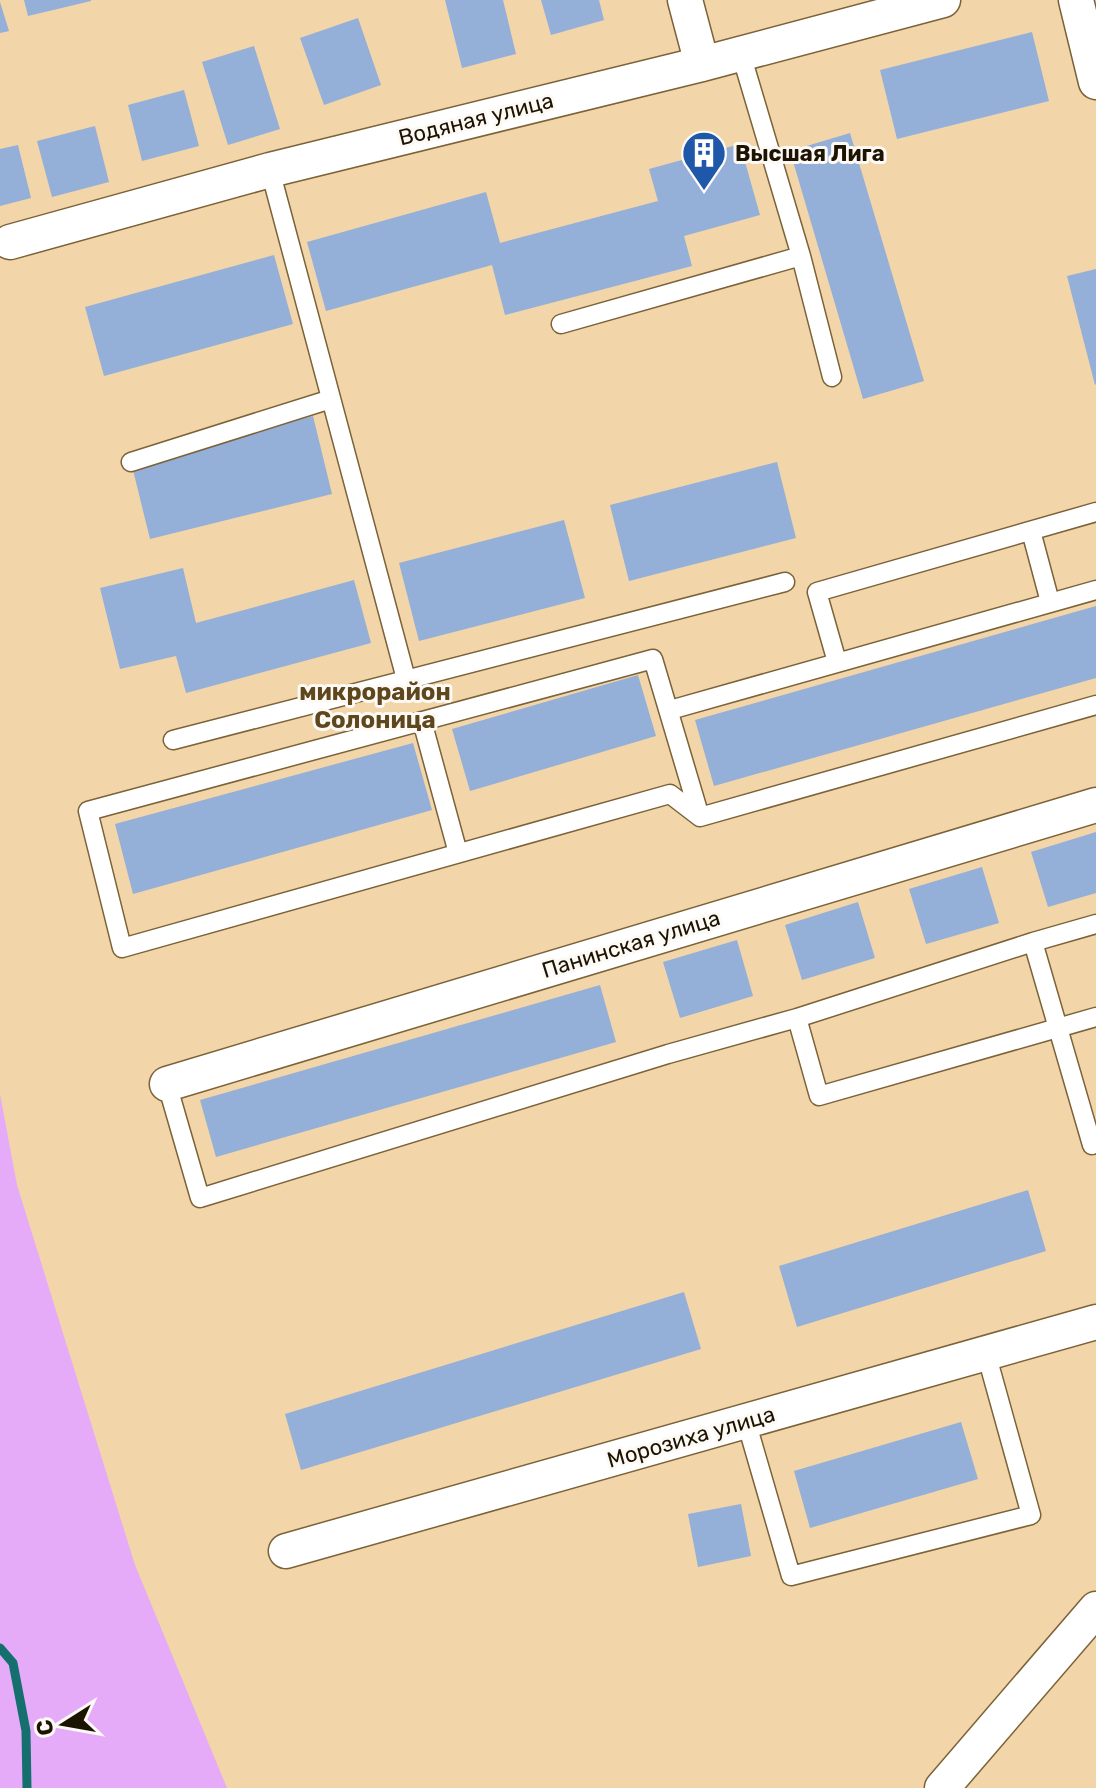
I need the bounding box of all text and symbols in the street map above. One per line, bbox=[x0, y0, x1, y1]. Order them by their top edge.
street label: Водяная улица bbox=[396, 87, 556, 151]
building icon: Высшая Лига bbox=[680, 129, 728, 192]
place label: Высшая Лига bbox=[735, 140, 885, 167]
district label: микрорайон Солоница bbox=[299, 678, 451, 734]
street label: Панинская улица bbox=[539, 904, 723, 984]
street label: Морозиха улица bbox=[604, 1400, 778, 1474]
north arrow bbox=[24, 1684, 104, 1764]
text: С bbox=[30, 1718, 60, 1738]

